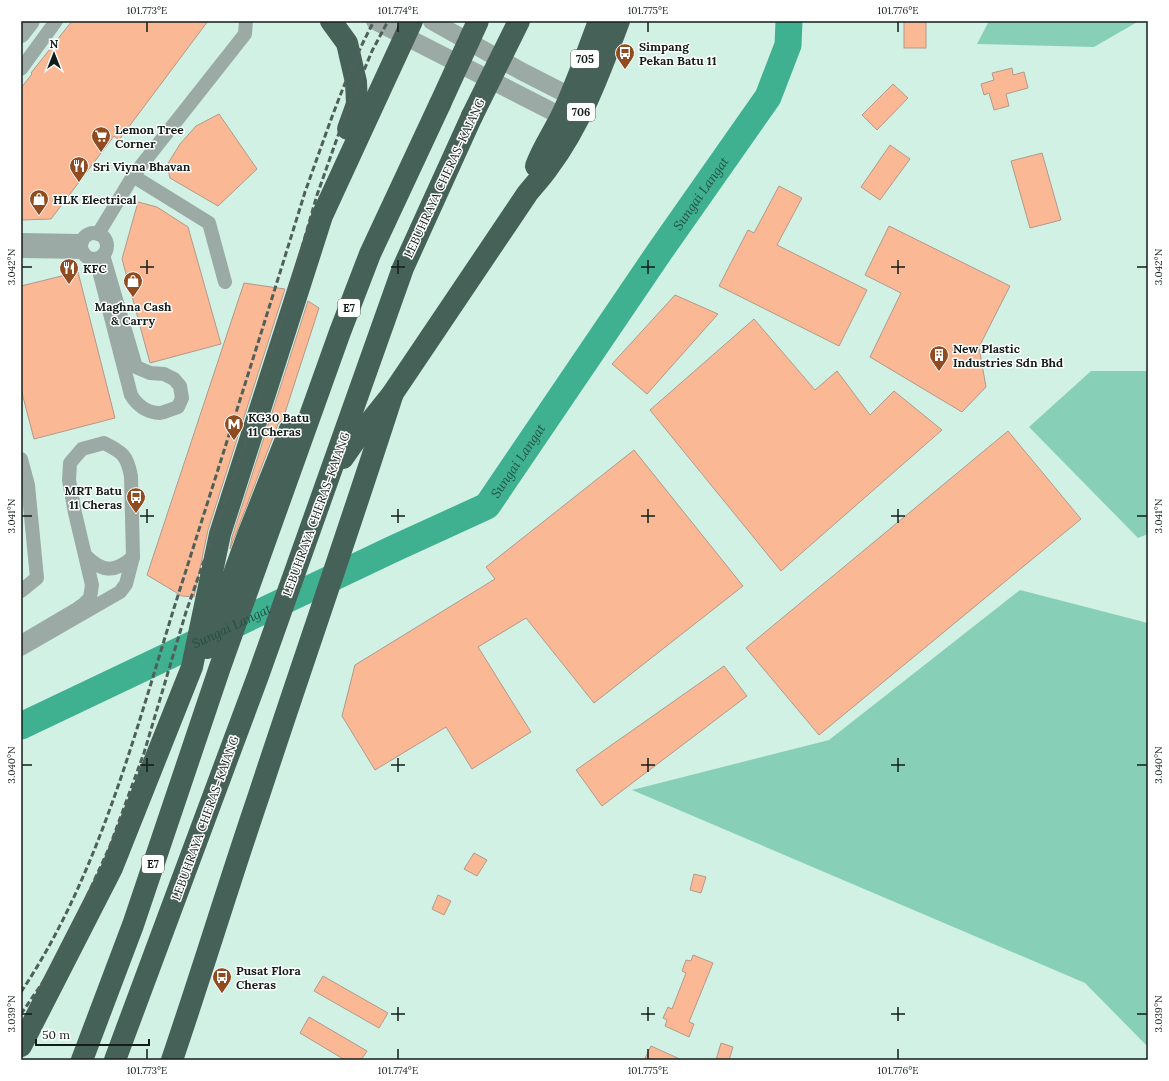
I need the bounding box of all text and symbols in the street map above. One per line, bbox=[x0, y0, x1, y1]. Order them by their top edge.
text: 101.773°E bbox=[127, 4, 167, 17]
text: 101.774°E bbox=[378, 4, 418, 17]
text: 101.775°E bbox=[628, 4, 668, 17]
text: 101.776°E bbox=[878, 4, 918, 17]
north arrow bbox=[34, 34, 74, 74]
text: N bbox=[50, 37, 59, 51]
place label: Simpang Pekan Batu 11 bbox=[639, 39, 717, 68]
bus stop icon: Simpang Pekan Batu 11 bbox=[614, 42, 636, 70]
road number: 705 bbox=[571, 50, 599, 68]
street label: LEBUHRAYA CHERAS–KAJANG bbox=[400, 96, 488, 260]
road number: 706 bbox=[567, 103, 595, 121]
place label: Lemon Tree Corner bbox=[115, 122, 184, 151]
supermarket icon: Lemon Tree Corner bbox=[90, 125, 112, 153]
water label: Sungai Langat bbox=[669, 153, 732, 233]
restaurant icon: Sri Viyna Bhavan bbox=[68, 155, 90, 183]
place label: Sri Viyna Bhavan bbox=[93, 159, 191, 174]
shop icon: HLK Electrical bbox=[28, 188, 50, 216]
place label: HLK Electrical bbox=[53, 192, 137, 207]
text: 3.042°N bbox=[5, 248, 18, 285]
text: 3.042°N bbox=[1152, 248, 1165, 285]
restaurant icon: KFC bbox=[58, 257, 80, 285]
place label: KFC bbox=[83, 261, 107, 276]
shop icon: Maghna Cash & Carry bbox=[122, 270, 144, 298]
place label: Maghna Cash & Carry bbox=[95, 299, 172, 328]
road number: E7 bbox=[338, 299, 360, 317]
place label: New Plastic Industries Sdn Bhd bbox=[953, 341, 1063, 370]
building icon: New Plastic Industries Sdn Bhd bbox=[928, 344, 950, 372]
place label: KG30 Batu 11 Cheras bbox=[248, 410, 310, 439]
metro station icon: KG30 Batu 11 Cheras bbox=[223, 413, 245, 441]
water label: Sungai Langat bbox=[487, 420, 549, 501]
street label: LEBUHRAYA CHERAS–KAJANG bbox=[279, 430, 353, 598]
place label: MRT Batu 11 Cheras bbox=[65, 483, 123, 512]
bus stop icon: MRT Batu 11 Cheras bbox=[125, 486, 147, 514]
text: 3.041°N bbox=[5, 498, 18, 533]
text: 3.041°N bbox=[1152, 498, 1165, 533]
water label: Sungai Langat bbox=[189, 600, 274, 652]
street label: LEBUHRAYA CHERAS–KAJANG bbox=[168, 734, 242, 902]
text: 3.040°N bbox=[5, 746, 18, 784]
text: 3.040°N bbox=[1152, 746, 1165, 784]
road number: E7 bbox=[142, 855, 164, 873]
place label: Pusat Flora Cheras bbox=[236, 963, 301, 992]
bus stop icon: Pusat Flora Cheras bbox=[211, 966, 233, 994]
text: 3.039°N bbox=[5, 995, 18, 1033]
text: 3.039°N bbox=[1152, 995, 1165, 1033]
scale bar bbox=[36, 1021, 149, 1047]
text: 50 m bbox=[42, 1027, 70, 1042]
text: 101.773°E bbox=[127, 1064, 167, 1077]
text: 101.774°E bbox=[378, 1064, 418, 1077]
text: 101.775°E bbox=[628, 1064, 668, 1077]
text: 101.776°E bbox=[878, 1064, 918, 1077]

